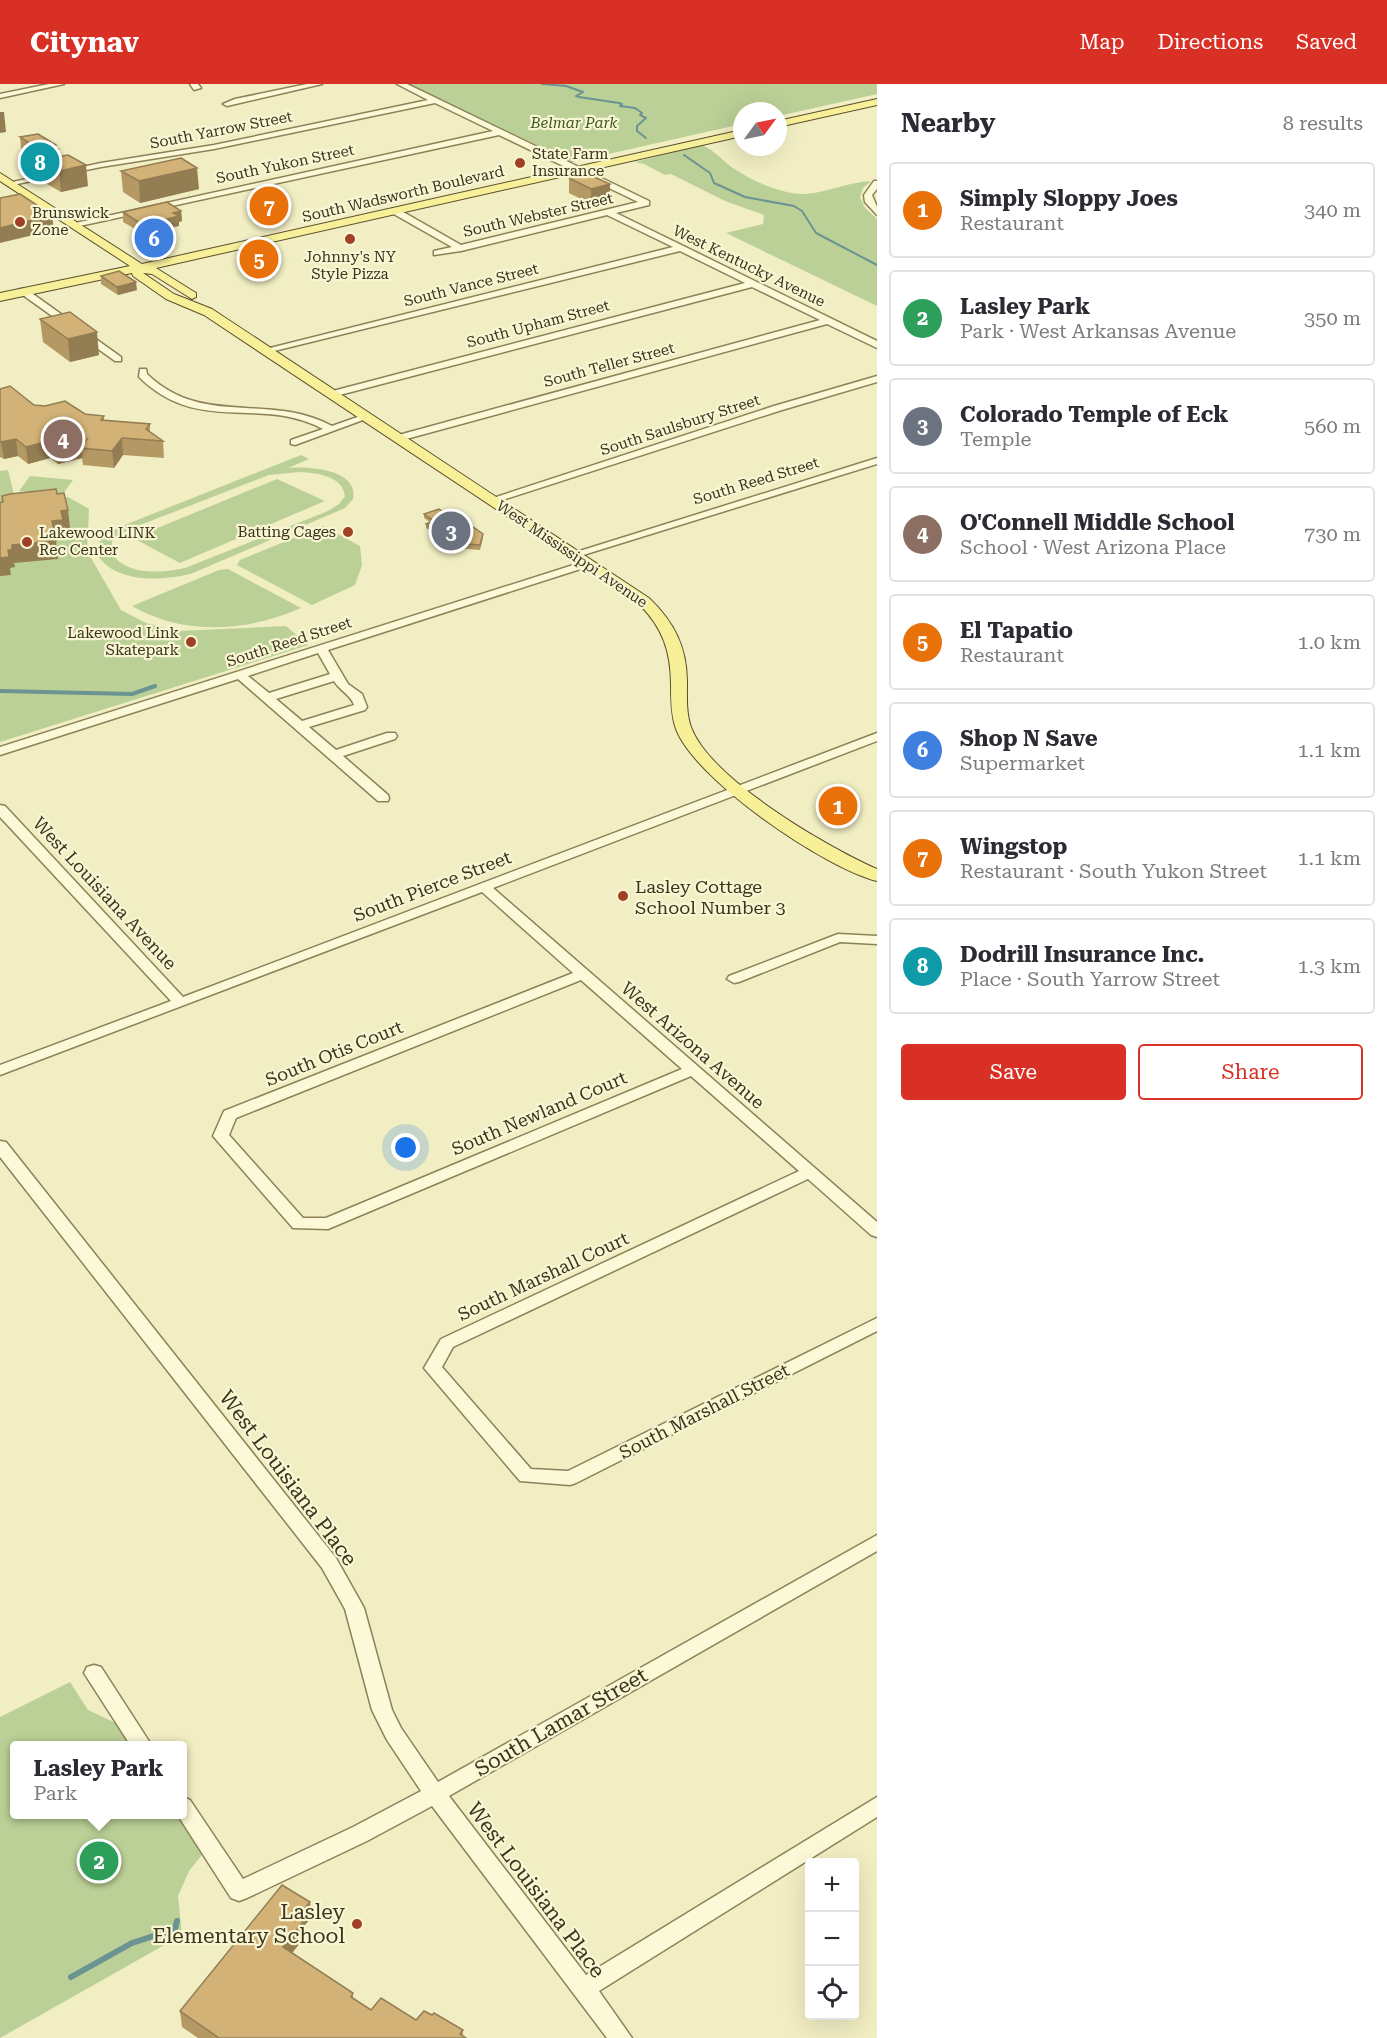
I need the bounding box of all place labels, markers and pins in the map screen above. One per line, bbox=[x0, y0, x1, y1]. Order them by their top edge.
pin: 8 bbox=[20, 140, 60, 184]
place label: State Farm Insurance bbox=[532, 145, 609, 180]
marker: State Farm Insurance bbox=[513, 156, 527, 170]
pin: 7 bbox=[250, 184, 288, 228]
place label: Brunswick Zone bbox=[32, 204, 110, 239]
marker: Brunswick Zone bbox=[13, 215, 27, 229]
pin: 6 bbox=[134, 216, 174, 260]
marker: Johnny's NY Style Pizza bbox=[343, 232, 357, 246]
pin: 5 bbox=[240, 236, 278, 282]
place label: Johnny's NY Style Pizza bbox=[304, 248, 397, 283]
pin: 4 bbox=[44, 416, 82, 462]
pin: 3 bbox=[432, 508, 470, 554]
place label: Batting Cages bbox=[238, 523, 336, 541]
place label: Lakewood LINK Rec Center bbox=[39, 524, 156, 559]
marker: Batting Cages bbox=[341, 525, 355, 539]
marker: Lakewood LINK Rec Center bbox=[20, 535, 34, 549]
place label: Lakewood Link Skatepark bbox=[67, 624, 179, 659]
marker: Lakewood Link Skatepark bbox=[184, 635, 198, 649]
pin: 1 bbox=[818, 784, 858, 828]
place label: Lasley Cottage School Number 3 bbox=[635, 876, 786, 918]
marker: Lasley Cottage School Number 3 bbox=[616, 889, 630, 903]
pin: 2 bbox=[80, 1838, 118, 1884]
place label: Lasley Elementary School bbox=[152, 1900, 346, 1948]
marker: Lasley Elementary School bbox=[350, 1917, 364, 1931]

